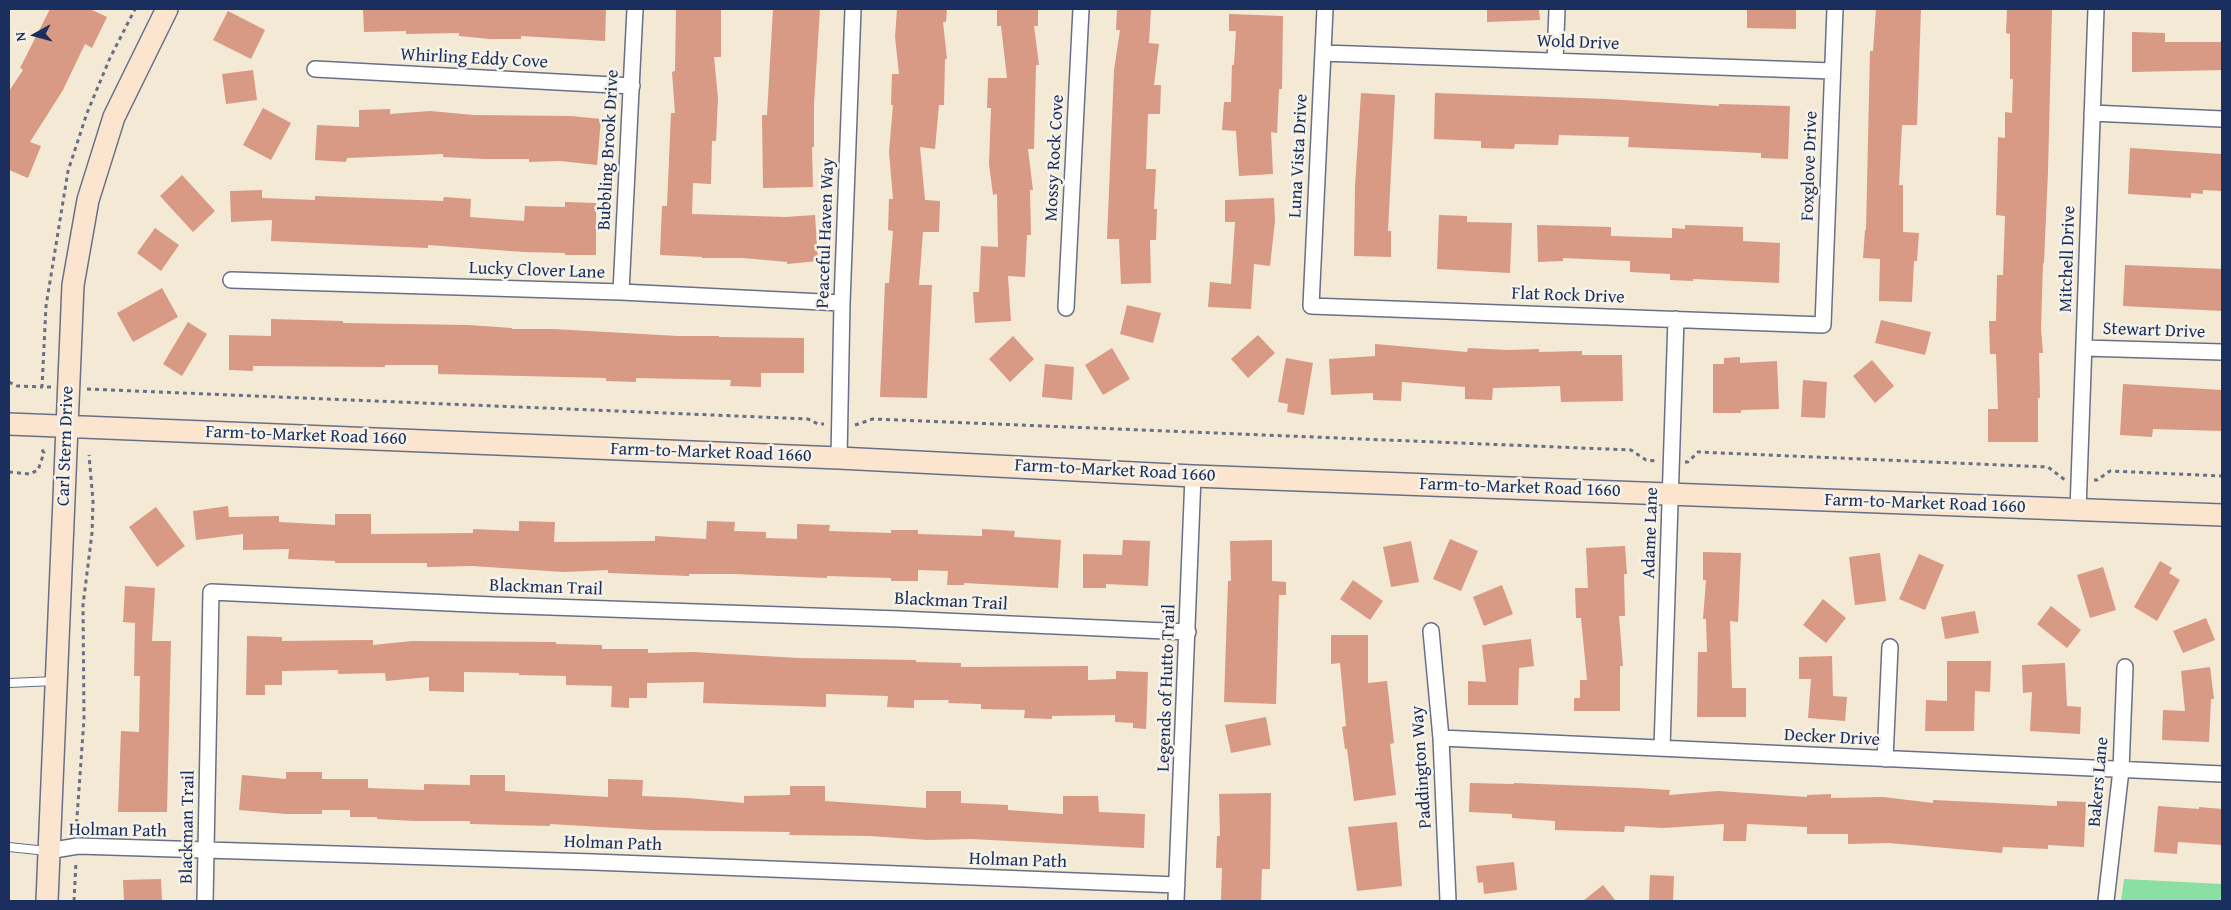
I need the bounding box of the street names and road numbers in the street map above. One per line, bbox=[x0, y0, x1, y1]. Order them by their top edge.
street label: Wold Drive bbox=[1536, 31, 1620, 55]
street label: Whirling Eddy Cove bbox=[400, 44, 548, 74]
street label: Bubbling Brook Drive bbox=[594, 69, 624, 231]
street label: Luna Vista Drive bbox=[1285, 93, 1313, 219]
street label: Mossy Rock Cove bbox=[1041, 94, 1069, 222]
street label: Foxglove Drive bbox=[1797, 111, 1823, 221]
street label: Peaceful Haven Way bbox=[813, 157, 839, 309]
street label: Mitchell Drive bbox=[2055, 205, 2081, 313]
street label: Lucky Clover Lane bbox=[469, 258, 605, 284]
street label: Flat Rock Drive bbox=[1511, 283, 1625, 309]
street label: Stewart Drive bbox=[2102, 318, 2206, 344]
street label: Carl Stern Drive bbox=[53, 386, 79, 506]
street label: Farm-to-Market Road 1660 bbox=[205, 422, 407, 450]
street label: Farm-to-Market Road 1660 bbox=[610, 439, 812, 467]
street label: Farm-to-Market Road 1660 bbox=[1014, 455, 1216, 487]
street label: Farm-to-Market Road 1660 bbox=[1419, 474, 1621, 502]
street label: Adame Lane bbox=[1639, 487, 1663, 579]
street label: Farm-to-Market Road 1660 bbox=[1824, 490, 2026, 518]
street label: Blackman Trail bbox=[489, 575, 603, 601]
street label: Blackman Trail bbox=[894, 588, 1008, 616]
street label: Legends of Hutto Trail bbox=[1153, 604, 1181, 772]
street label: Paddington Way bbox=[1407, 705, 1437, 829]
street label: Decker Drive bbox=[1783, 725, 1881, 751]
street label: Bakers Lane bbox=[2084, 736, 2114, 828]
street label: Blackman Trail bbox=[176, 770, 200, 884]
street label: Holman Path bbox=[69, 819, 167, 843]
street label: Holman Path bbox=[564, 831, 662, 857]
street label: Holman Path bbox=[969, 848, 1067, 874]

